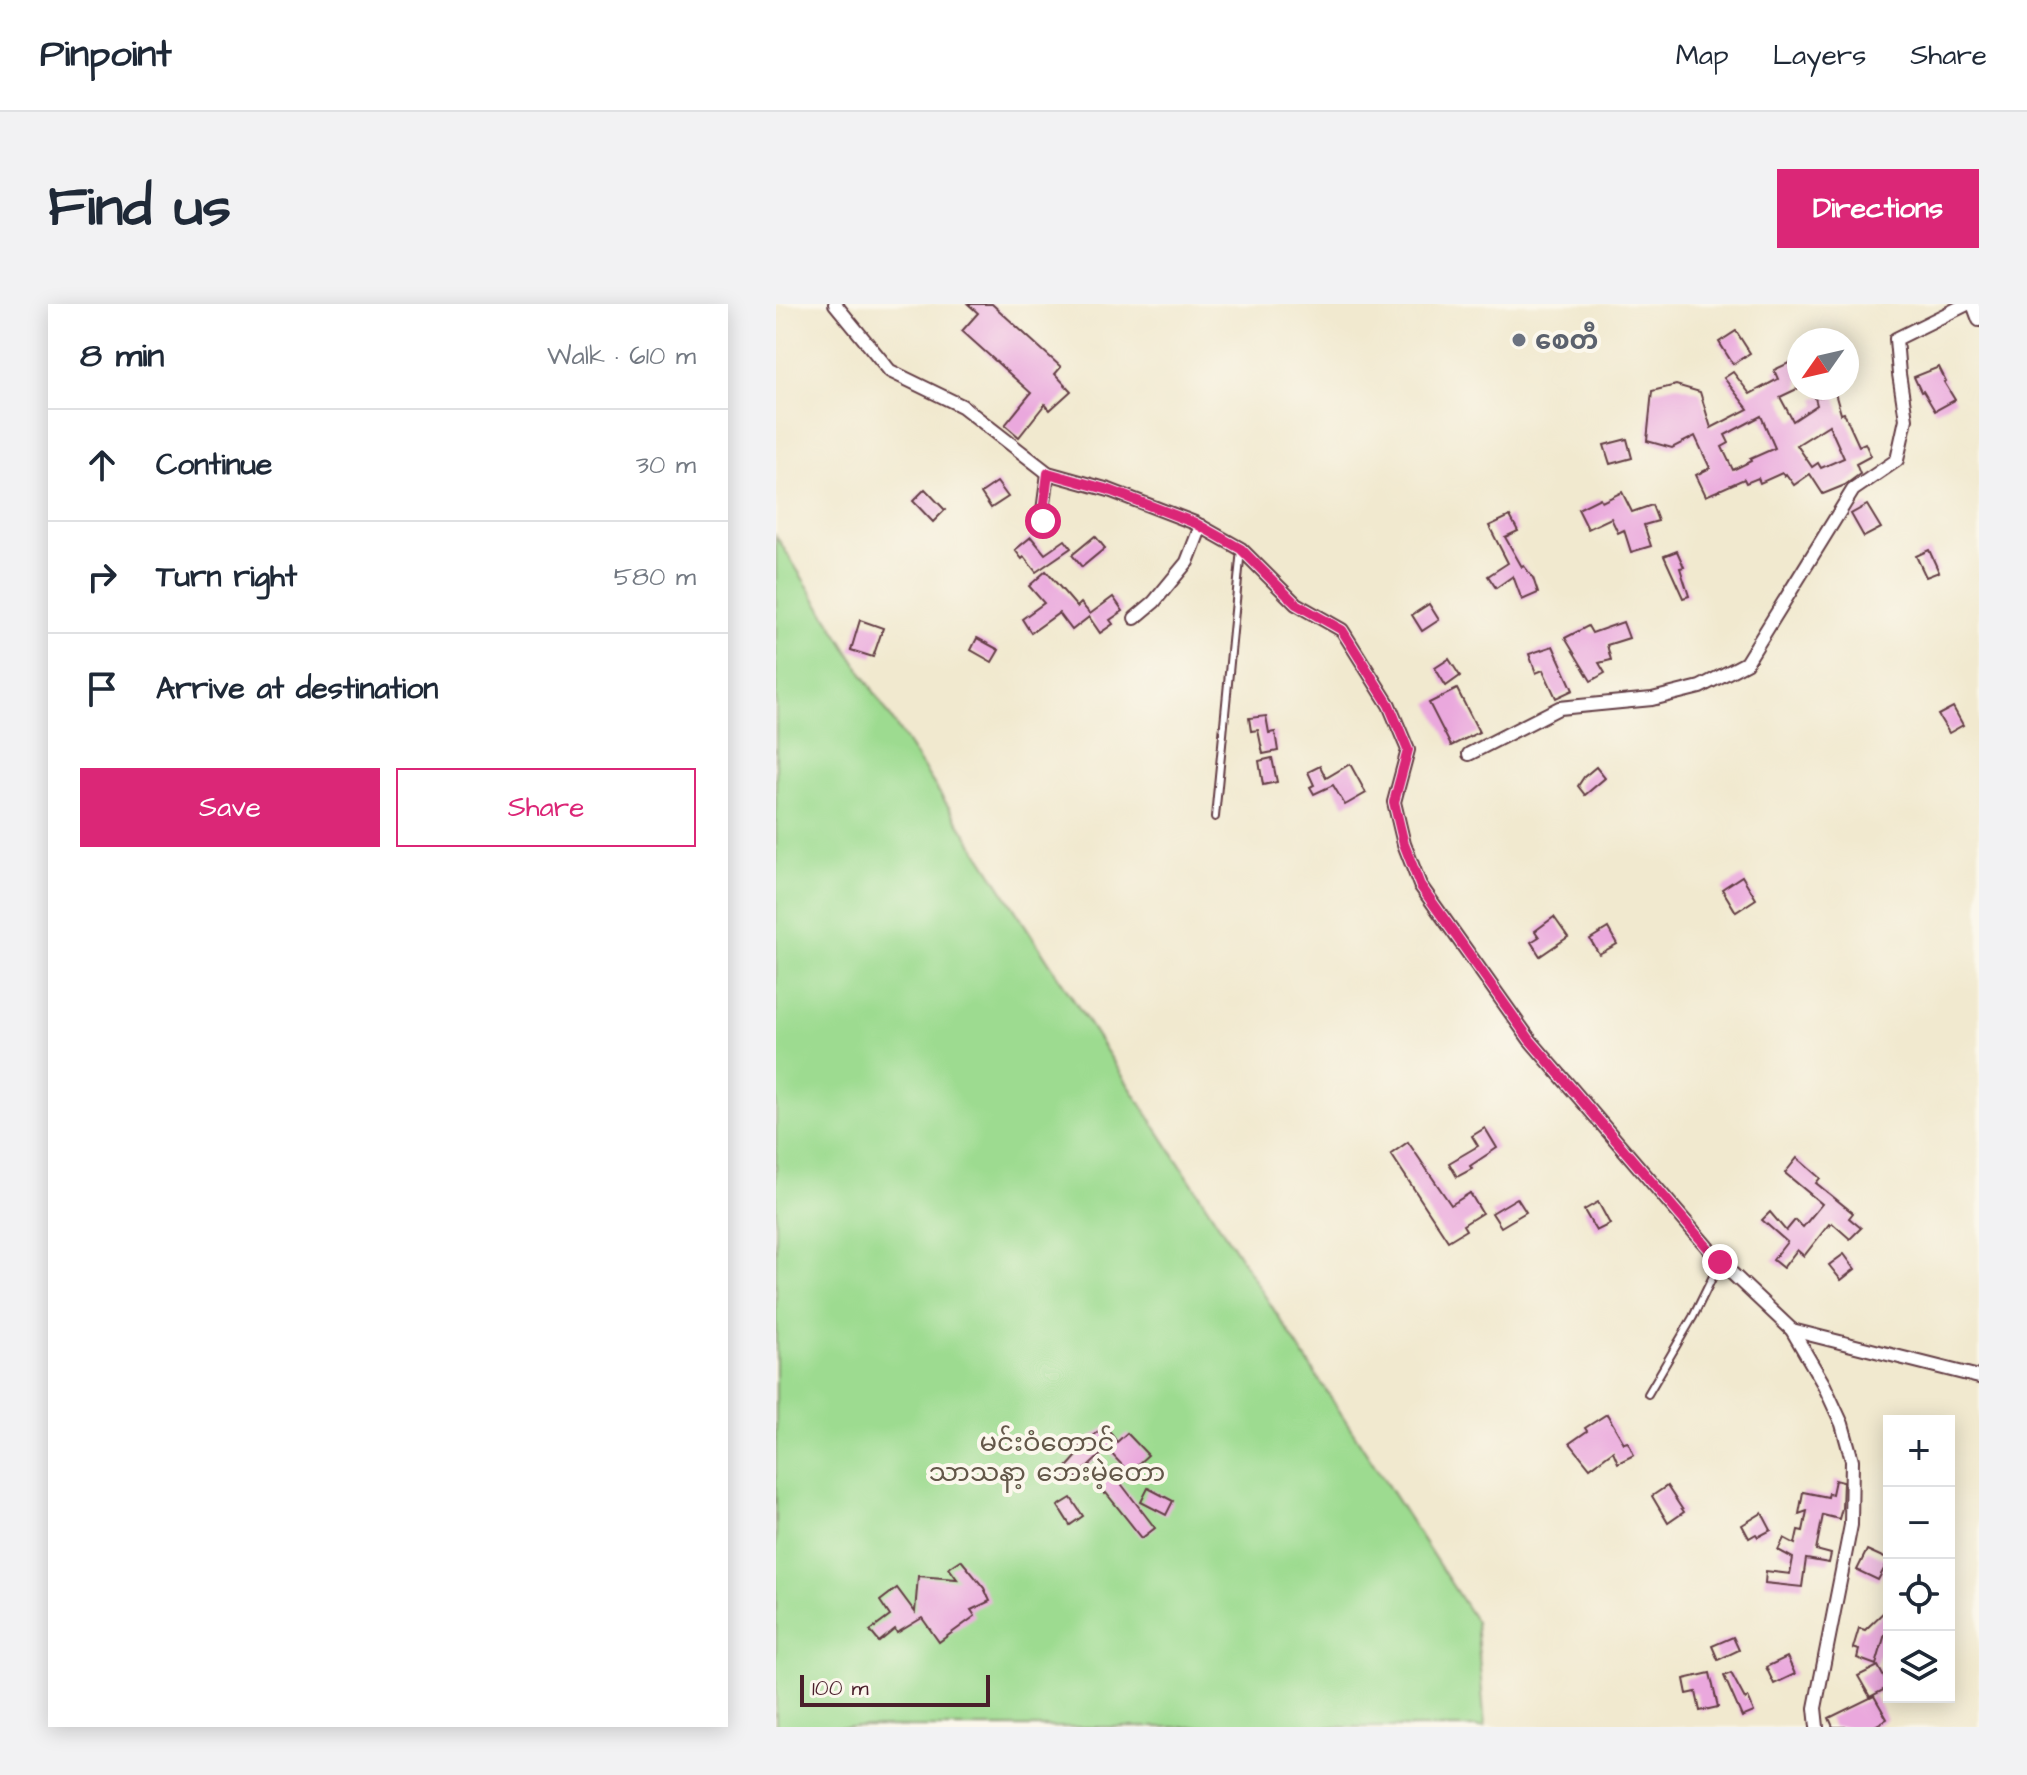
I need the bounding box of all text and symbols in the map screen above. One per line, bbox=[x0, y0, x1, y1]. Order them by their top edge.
text: Pinpoint bbox=[40, 29, 172, 81]
text: Map bbox=[1676, 36, 1729, 75]
text: Layers bbox=[1773, 36, 1866, 75]
text: Share bbox=[1910, 36, 1987, 75]
text: Find us bbox=[48, 169, 231, 247]
button: Directions bbox=[1777, 169, 1979, 248]
place label: စေတီ bbox=[1535, 321, 1598, 359]
north arrow bbox=[1787, 328, 1859, 400]
marker: စေတီ bbox=[1510, 331, 1528, 349]
text: 8 min bbox=[80, 332, 164, 380]
text: Walk · 610 m bbox=[547, 338, 696, 374]
icon: ahead bbox=[80, 443, 124, 487]
text: Continue bbox=[156, 444, 272, 486]
text: 30 m bbox=[636, 447, 696, 483]
route start bbox=[1025, 503, 1061, 539]
icon: right bbox=[80, 555, 124, 599]
text: Turn right bbox=[156, 556, 297, 598]
text: 580 m bbox=[614, 559, 696, 595]
icon: arrive bbox=[80, 667, 124, 711]
text: Arrive at destination bbox=[156, 668, 438, 710]
button: Save bbox=[80, 768, 380, 847]
button: Share bbox=[396, 768, 696, 847]
route end bbox=[1702, 1244, 1738, 1280]
map controls bbox=[1883, 1415, 1955, 1703]
button: + bbox=[1883, 1415, 1955, 1487]
park label: မင်းဝံတောင် သာသနာ့ ‌ဘေးမဲ့တော bbox=[929, 1425, 1165, 1493]
button: − bbox=[1883, 1487, 1955, 1559]
button: locate bbox=[1883, 1559, 1955, 1631]
button: layers bbox=[1883, 1631, 1955, 1703]
scale bar bbox=[800, 1671, 990, 1707]
text: 100 m bbox=[812, 1673, 869, 1704]

